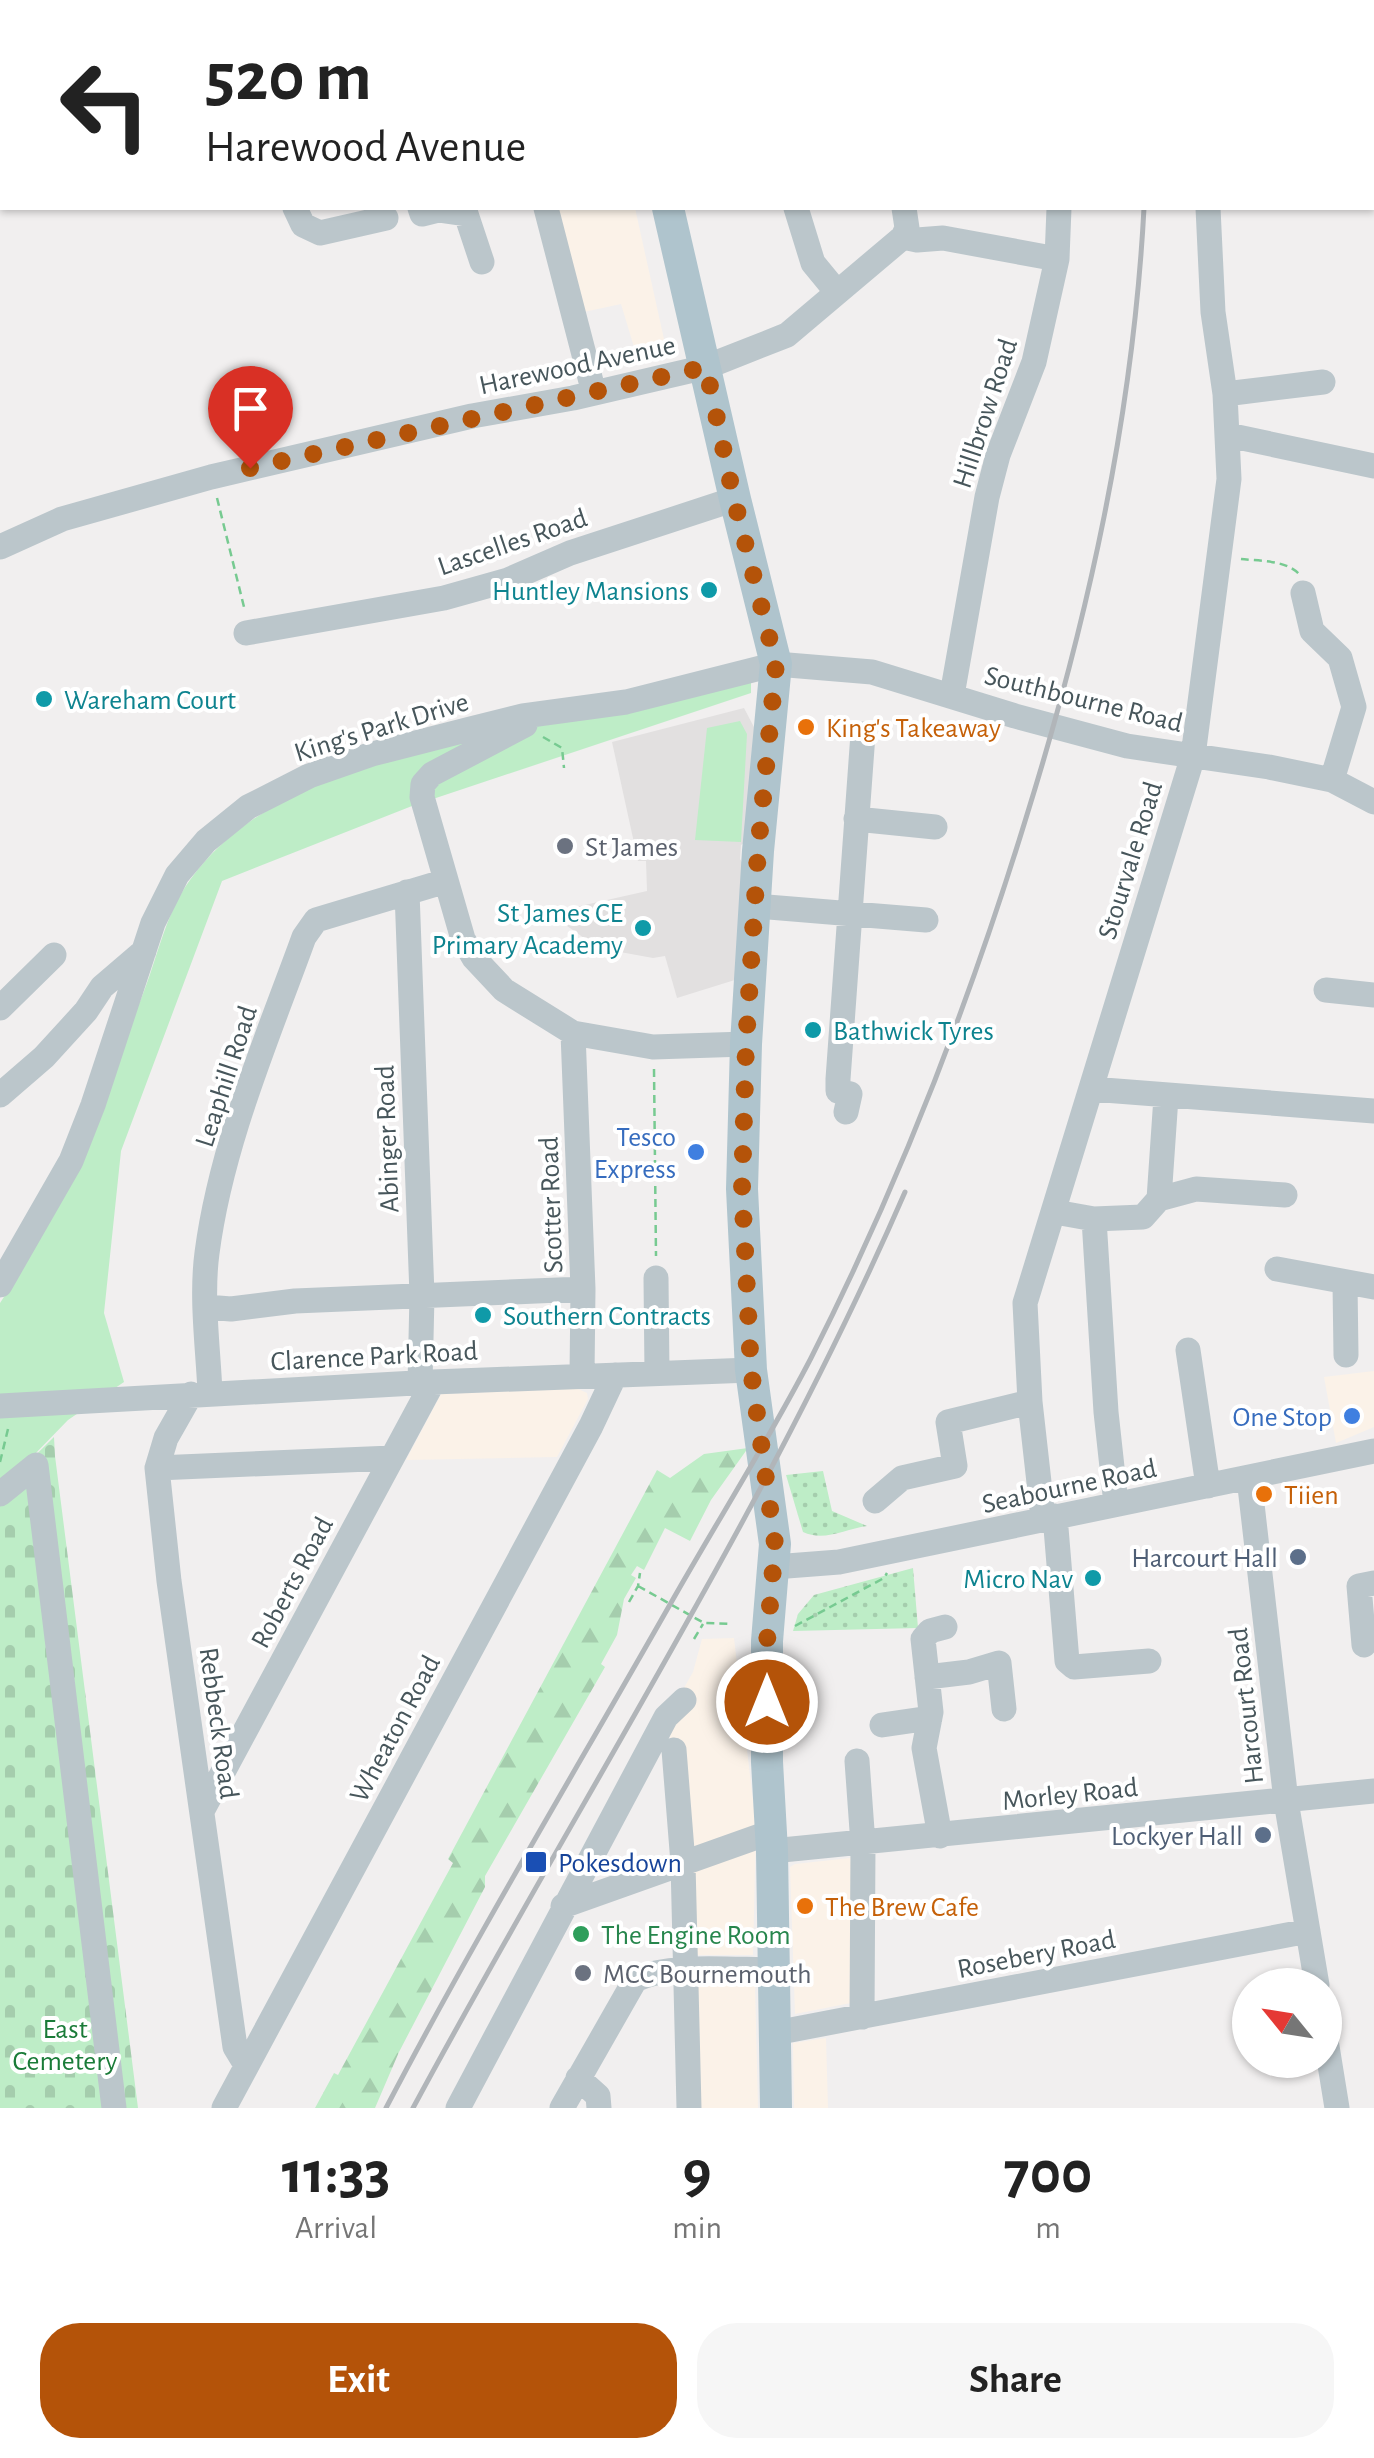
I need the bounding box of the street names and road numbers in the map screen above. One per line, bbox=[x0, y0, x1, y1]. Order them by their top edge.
street label: Harewood Avenue bbox=[477, 331, 678, 400]
street label: Hillbrow Road bbox=[949, 335, 1023, 492]
street label: Lascelles Road bbox=[434, 504, 591, 582]
street label: Southbourne Road bbox=[982, 662, 1185, 738]
street label: King's Park Drive bbox=[291, 688, 472, 768]
street label: Stourvale Road bbox=[1094, 778, 1168, 943]
street label: Leaphill Road bbox=[191, 1002, 263, 1151]
street label: Abinger Road bbox=[371, 1065, 405, 1213]
street label: Scotter Road bbox=[536, 1136, 568, 1274]
street label: Clarence Park Road bbox=[270, 1338, 478, 1376]
street label: Seabourne Road bbox=[980, 1455, 1159, 1519]
street label: Roberts Road bbox=[247, 1513, 339, 1653]
street label: Harcourt Road bbox=[1225, 1626, 1269, 1785]
street label: Rebbeck Road bbox=[194, 1646, 243, 1801]
street label: Wheaton Road bbox=[345, 1651, 446, 1807]
street label: Morley Road bbox=[1001, 1774, 1139, 1816]
street label: Rosebery Road bbox=[955, 1926, 1118, 1984]

